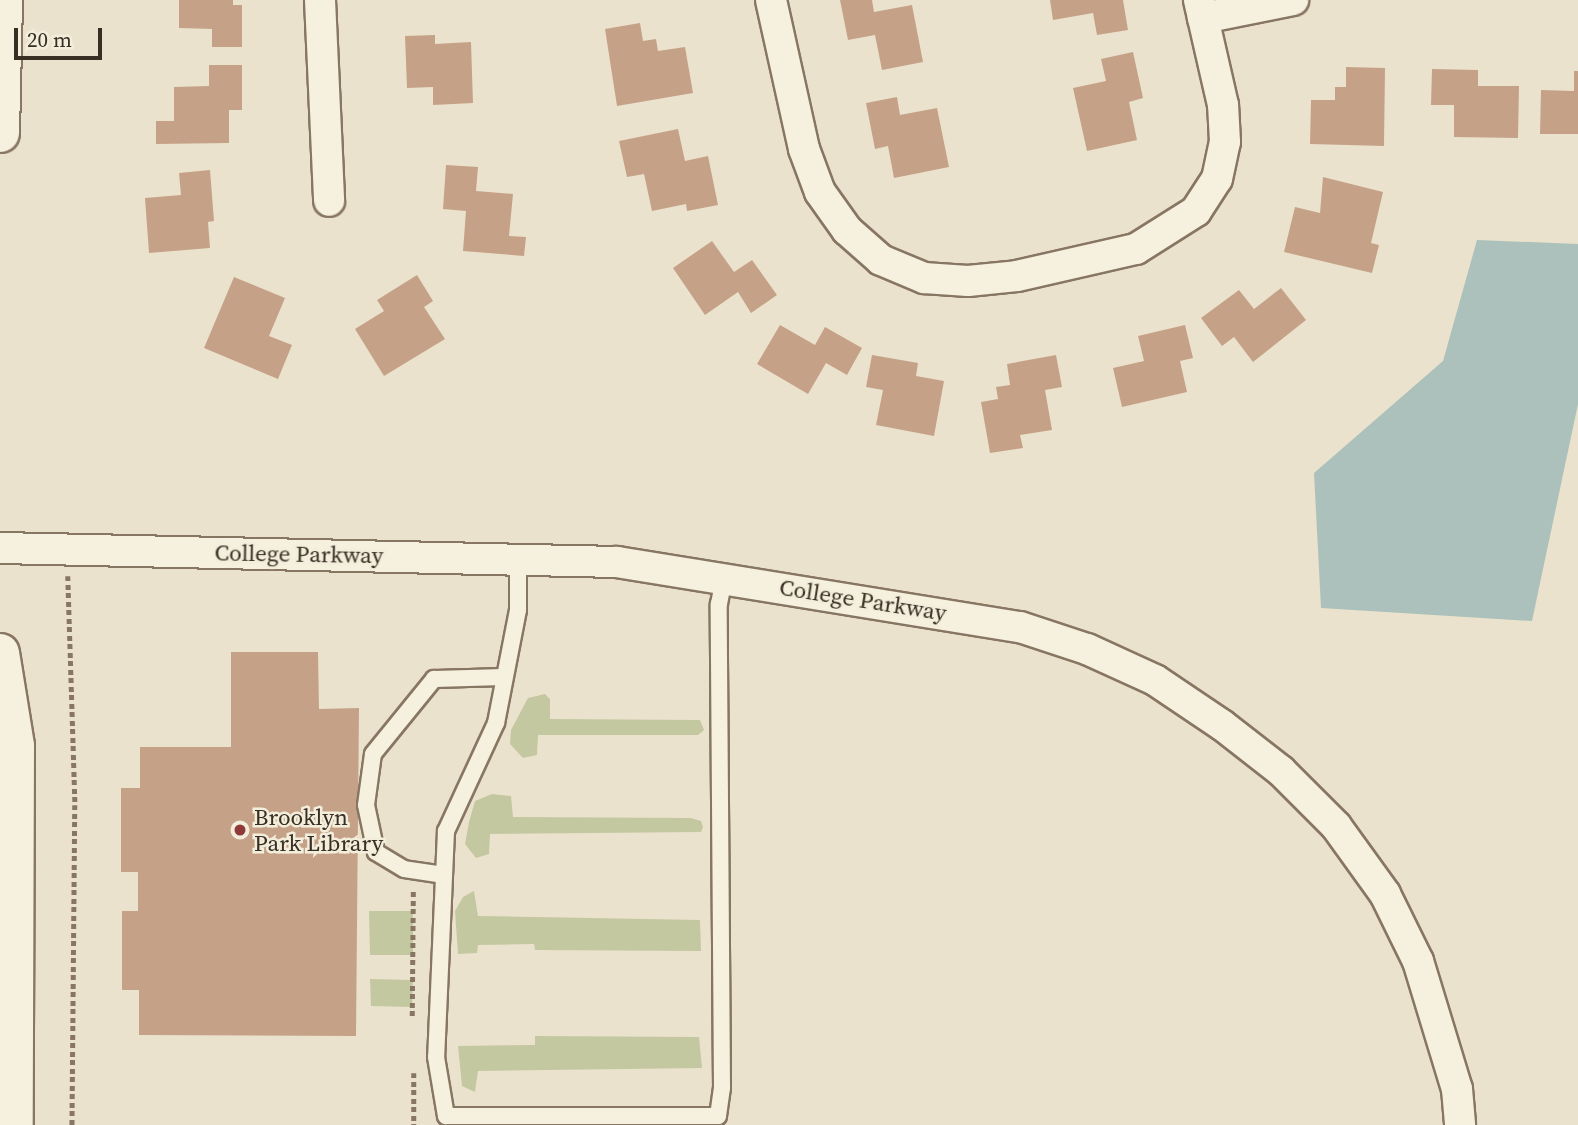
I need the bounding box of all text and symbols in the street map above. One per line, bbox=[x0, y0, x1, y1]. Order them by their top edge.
scale bar bbox=[18, 14, 105, 58]
text: 20 m bbox=[27, 25, 72, 54]
street label: College Parkway bbox=[214, 539, 384, 569]
street label: College Parkway bbox=[777, 573, 949, 627]
place label: Brooklyn Park Library bbox=[254, 803, 383, 857]
marker: Brooklyn Park Library bbox=[232, 822, 248, 838]

